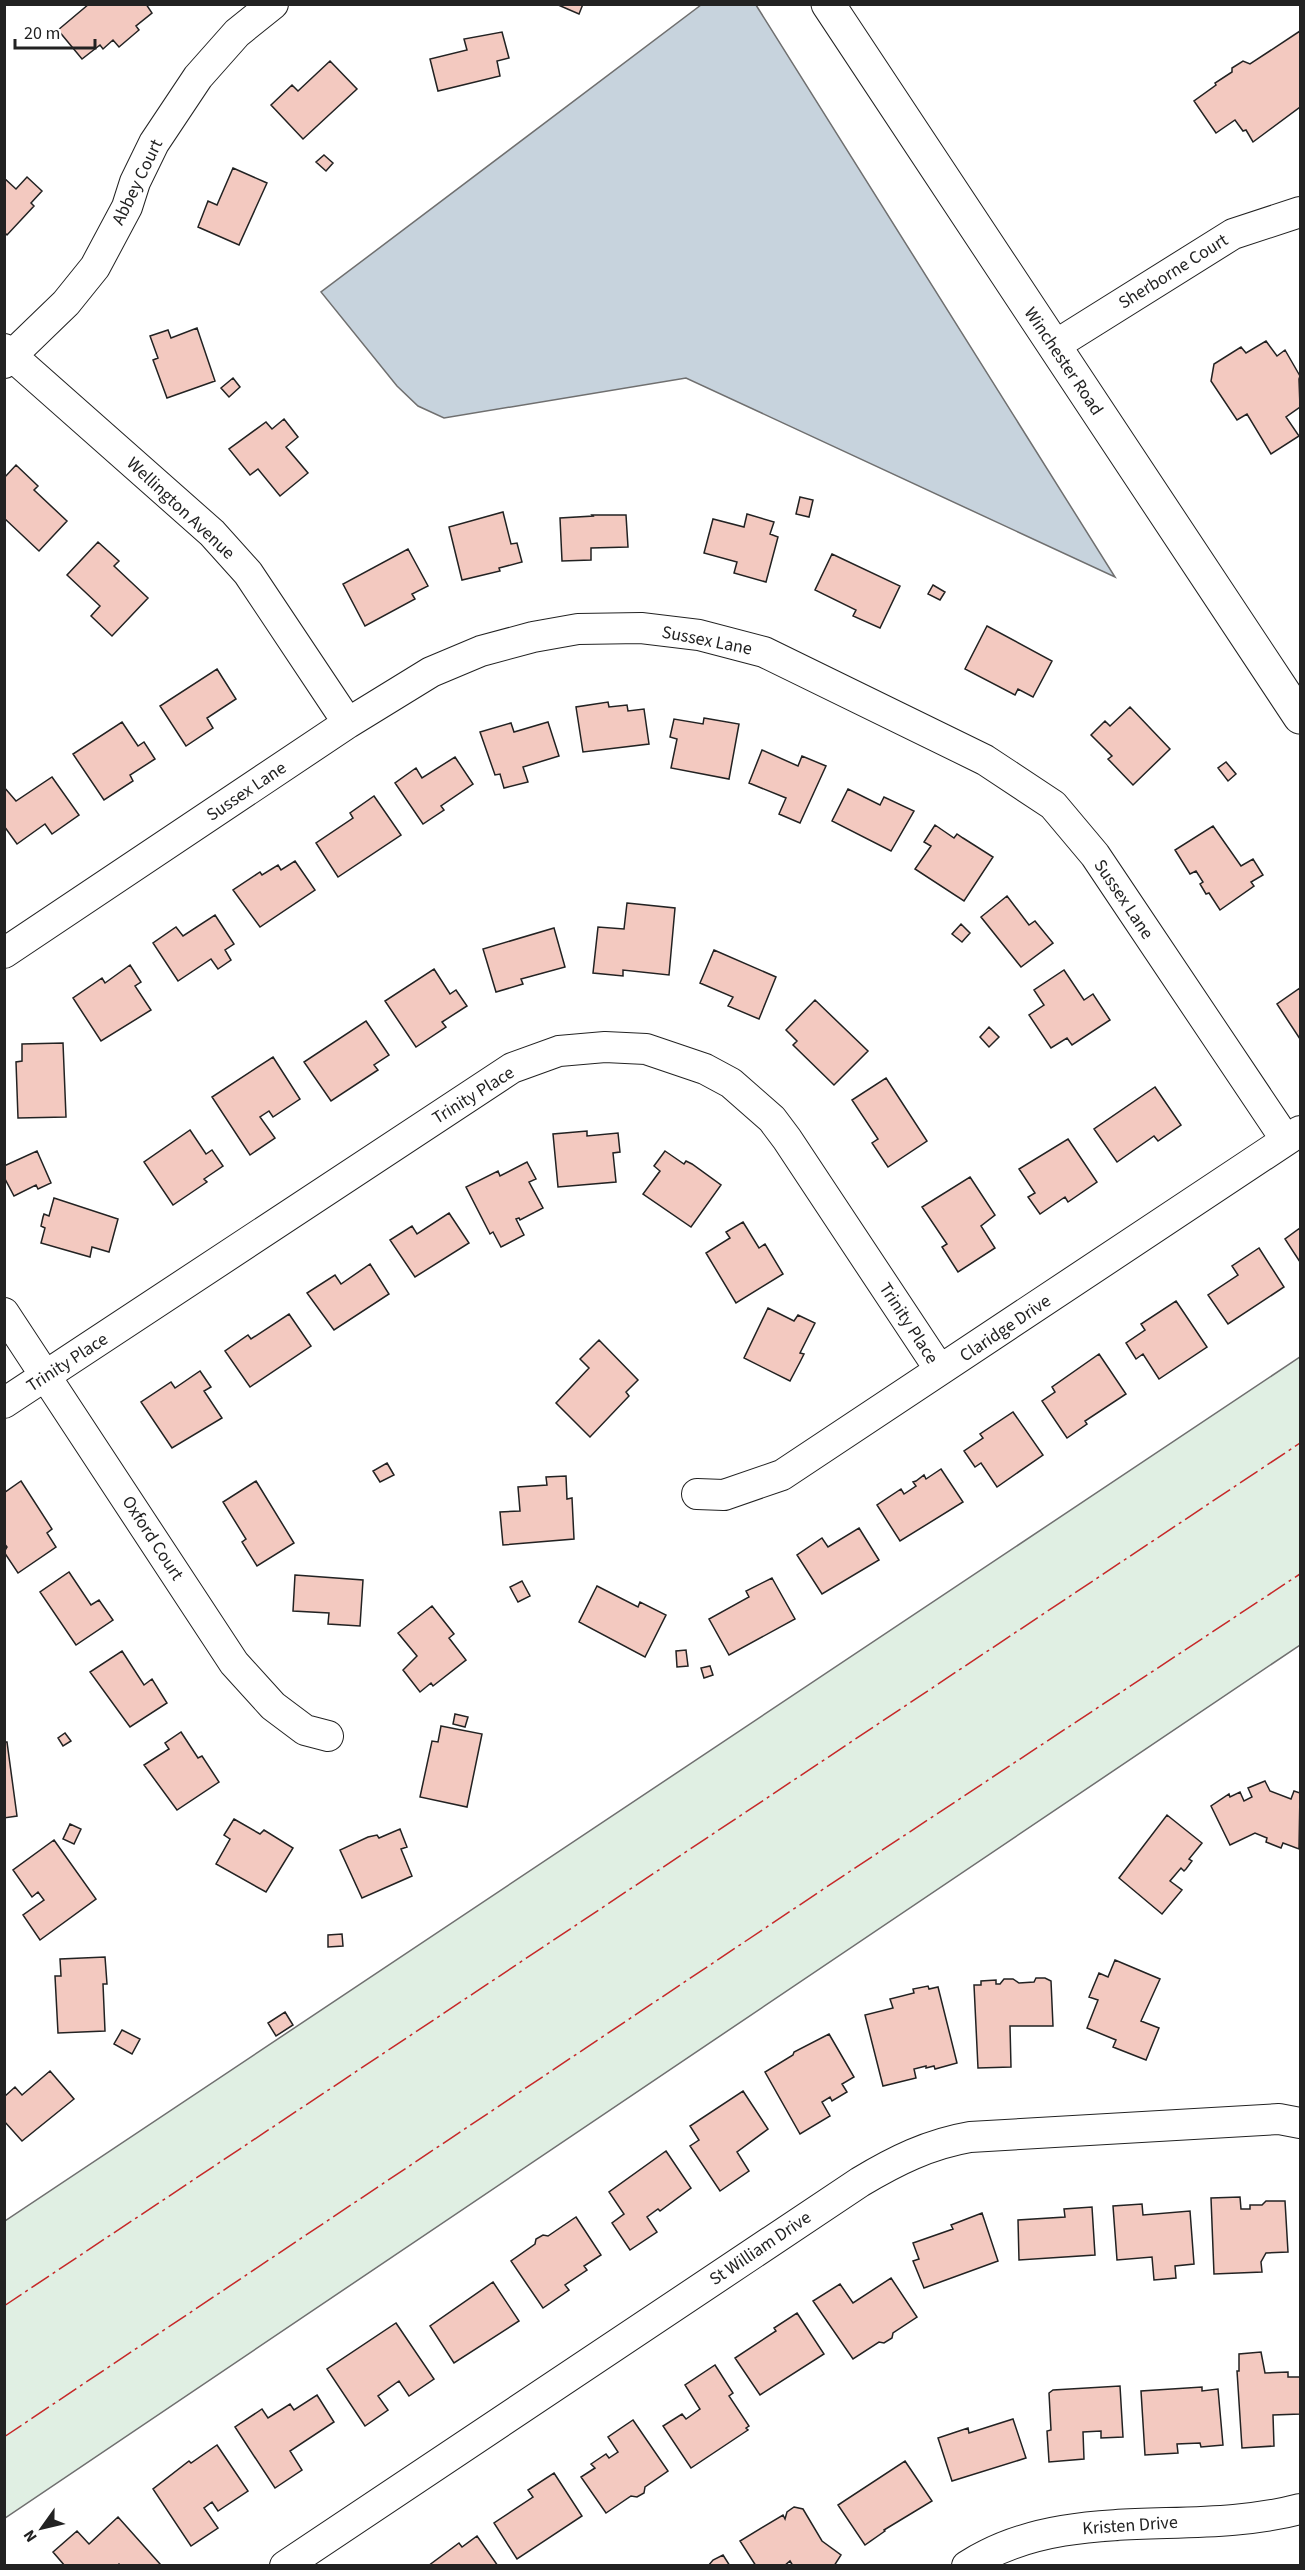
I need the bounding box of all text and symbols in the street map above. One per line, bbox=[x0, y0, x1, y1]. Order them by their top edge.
scale bar bbox=[15, 12, 94, 50]
text: 20 m bbox=[24, 21, 60, 46]
street label: Abbey Court bbox=[106, 135, 169, 229]
street label: Sherborne Court bbox=[1114, 228, 1233, 315]
street label: Winchester Road bbox=[1018, 302, 1109, 420]
street label: Wellington Avenue bbox=[121, 451, 240, 565]
street label: Sussex Lane bbox=[660, 619, 754, 662]
street label: Sussex Lane bbox=[201, 755, 291, 827]
street label: Sussex Lane bbox=[1088, 854, 1160, 944]
street label: Trinity Place bbox=[427, 1060, 519, 1131]
street label: Trinity Place bbox=[873, 1278, 944, 1369]
street label: Claridge Drive bbox=[955, 1289, 1056, 1368]
street label: Trinity Place bbox=[22, 1327, 113, 1398]
street label: Oxford Court bbox=[116, 1491, 189, 1586]
street label: St William Drive bbox=[705, 2205, 816, 2292]
north arrow bbox=[12, 2498, 72, 2558]
street label: Kristen Drive bbox=[1082, 2510, 1179, 2541]
text: N bbox=[18, 2525, 42, 2546]

